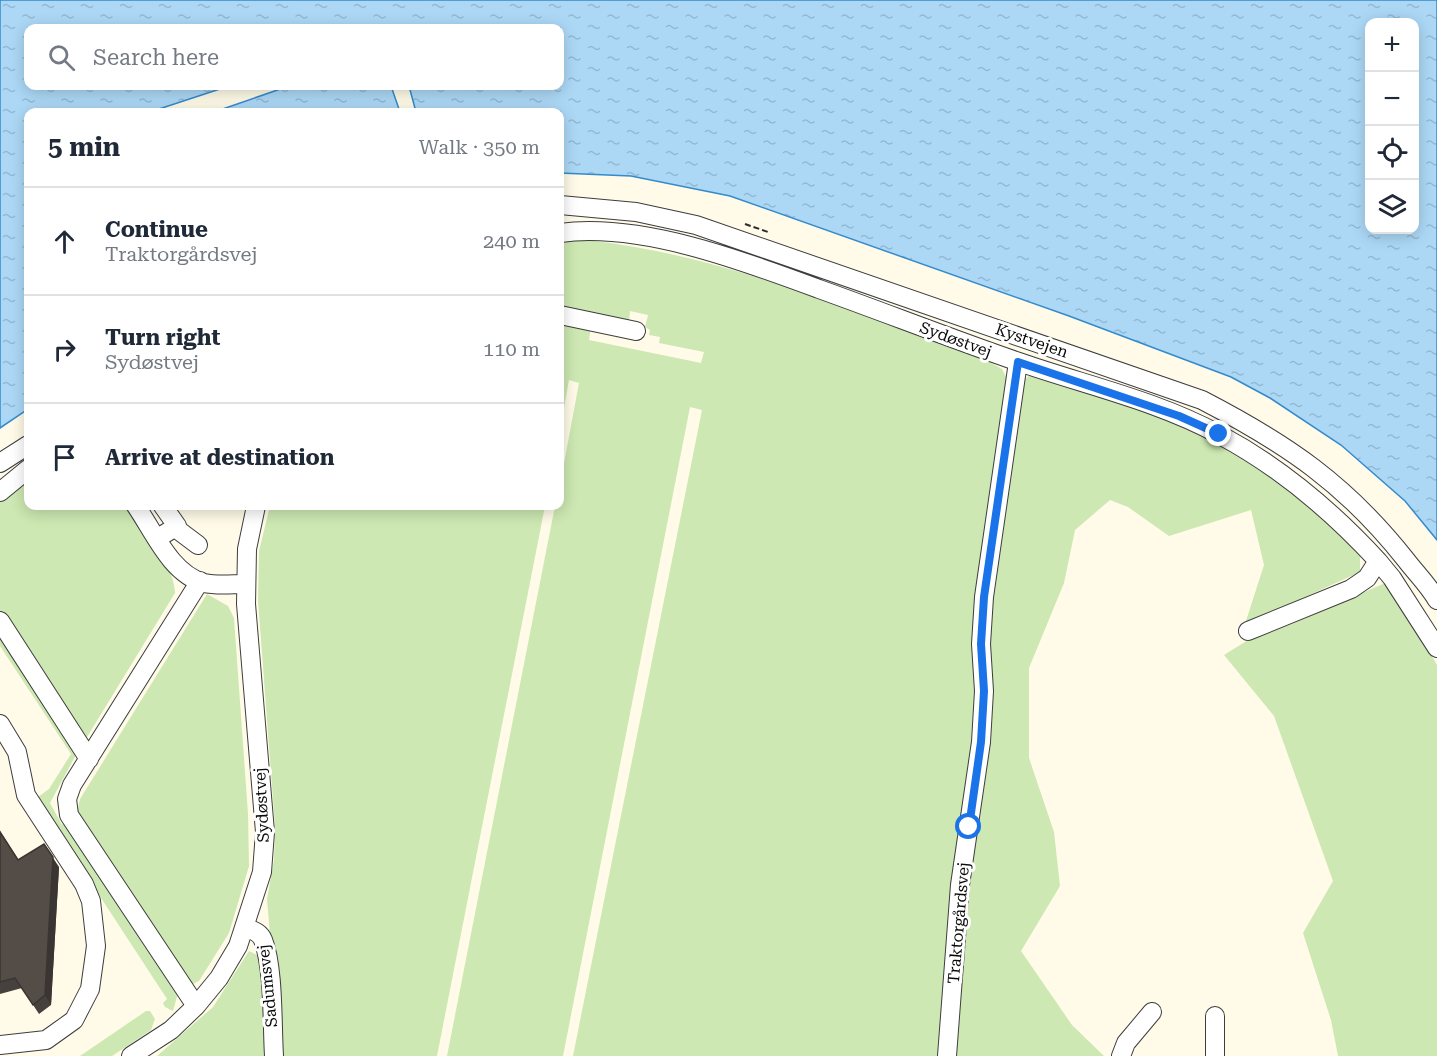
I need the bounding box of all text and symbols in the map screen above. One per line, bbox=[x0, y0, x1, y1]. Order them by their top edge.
map controls bbox=[1365, 18, 1419, 234]
button: + bbox=[1365, 18, 1419, 72]
search box bbox=[24, 24, 564, 90]
icon: search bbox=[45, 41, 78, 74]
text: Search here bbox=[93, 45, 219, 70]
button: − bbox=[1365, 72, 1419, 126]
button: locate bbox=[1365, 126, 1419, 180]
text: 5 min bbox=[48, 132, 120, 162]
text: Walk · 350 m bbox=[419, 135, 540, 159]
button: layers bbox=[1365, 180, 1419, 234]
text: Continue bbox=[105, 217, 208, 242]
icon: ahead bbox=[48, 225, 81, 258]
text: 240 m bbox=[483, 229, 540, 253]
text: Traktorgårdsvej bbox=[105, 242, 257, 266]
street label: Sydøstvej bbox=[917, 318, 994, 361]
street label: Kystvejen bbox=[993, 319, 1071, 362]
text: Turn right bbox=[105, 325, 220, 350]
icon: right bbox=[48, 333, 81, 366]
text: 110 m bbox=[483, 337, 540, 361]
text: Sydøstvej bbox=[105, 350, 199, 374]
route end bbox=[1205, 420, 1231, 446]
icon: arrive bbox=[48, 441, 81, 474]
text: Arrive at destination bbox=[105, 445, 334, 470]
street label: Sydøstvej bbox=[250, 767, 273, 843]
route start bbox=[955, 813, 981, 839]
street label: Traktorgårdsvej bbox=[944, 862, 973, 985]
street label: Sadumsvej bbox=[254, 944, 281, 1028]

